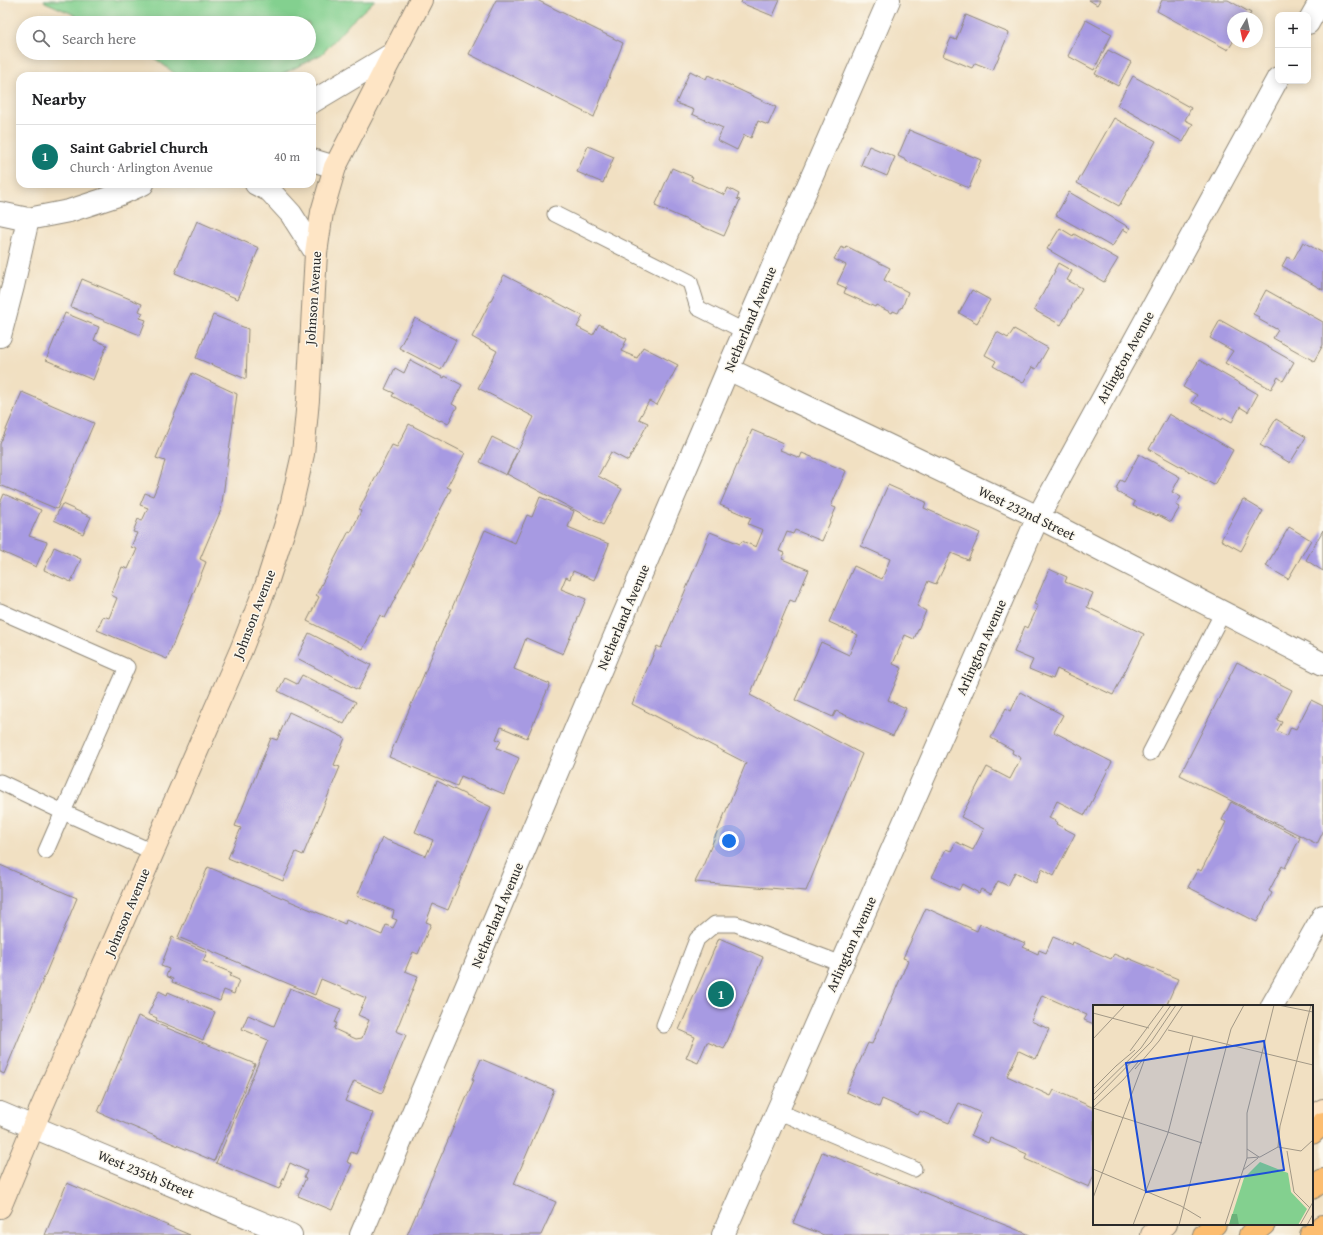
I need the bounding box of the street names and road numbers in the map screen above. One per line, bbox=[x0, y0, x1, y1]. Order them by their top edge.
street label: Johnson Avenue bbox=[300, 250, 326, 348]
street label: Netherland Avenue bbox=[719, 263, 781, 375]
street label: Arlington Avenue bbox=[1091, 307, 1159, 407]
street label: West 232nd Street bbox=[975, 481, 1079, 545]
street label: Netherland Avenue bbox=[592, 561, 654, 673]
street label: Johnson Avenue bbox=[227, 566, 280, 663]
street label: Arlington Avenue bbox=[951, 595, 1011, 698]
street label: Netherland Avenue bbox=[466, 859, 528, 971]
street label: Johnson Avenue bbox=[99, 864, 155, 961]
street label: Arlington Avenue bbox=[821, 892, 881, 995]
street label: West 235th Street bbox=[95, 1145, 197, 1203]

